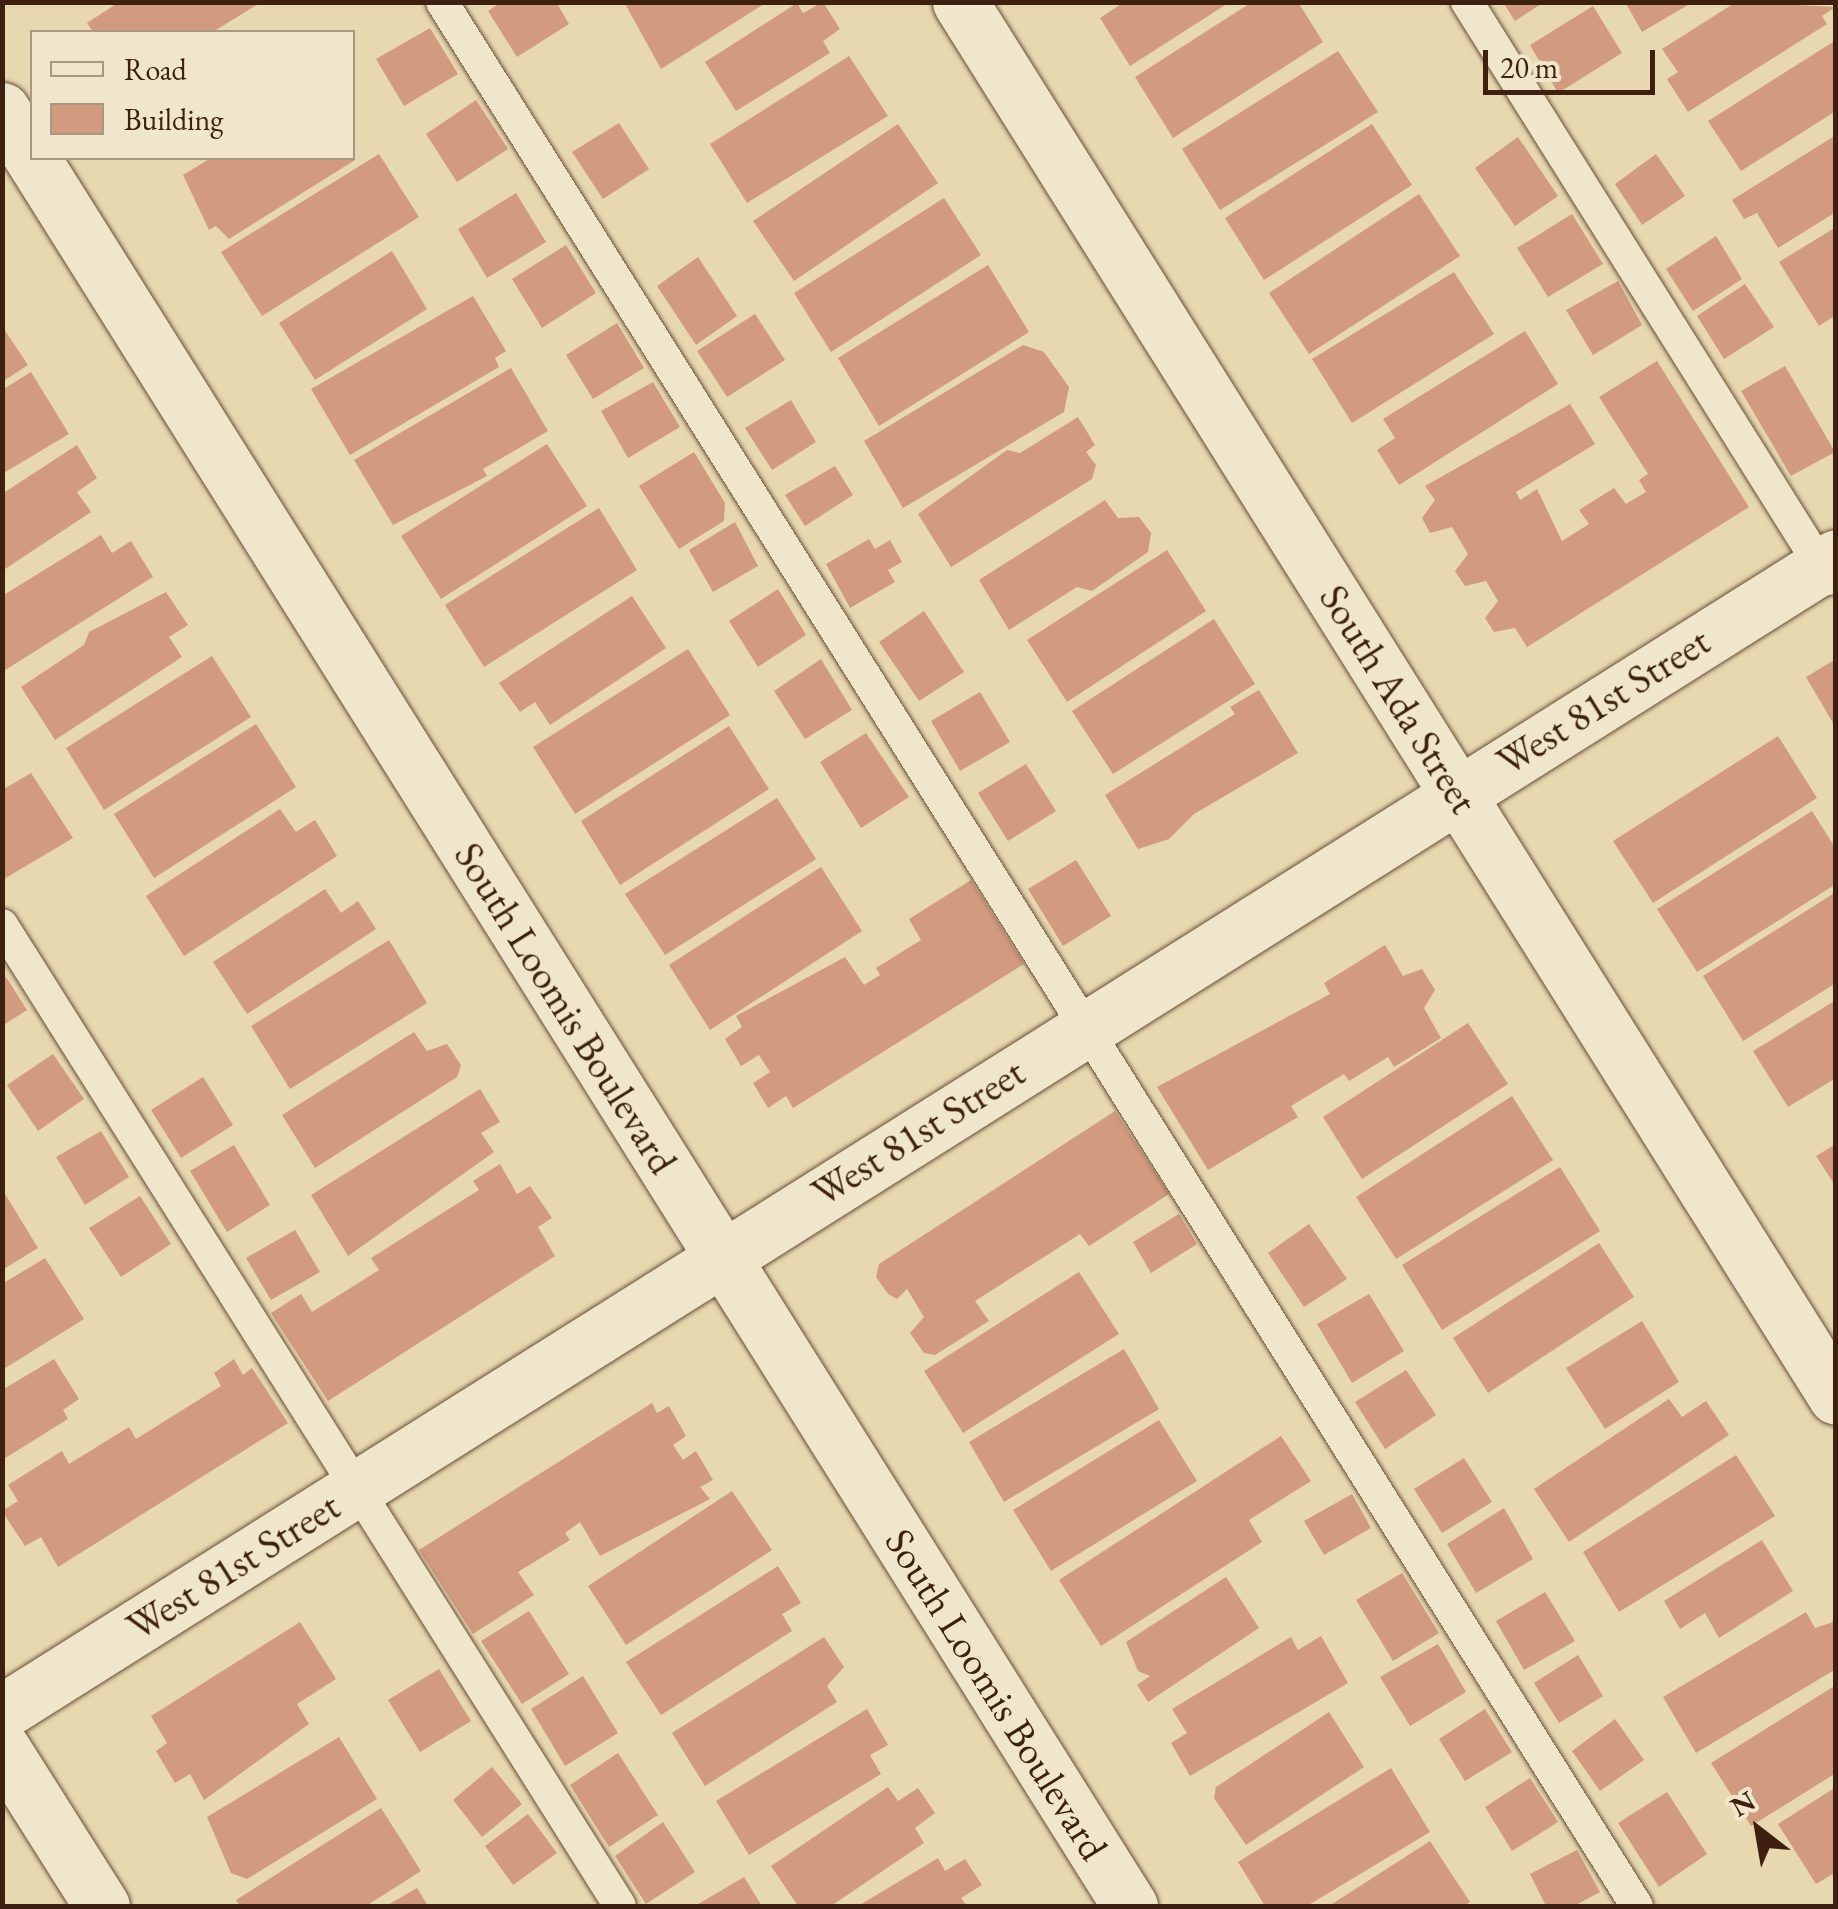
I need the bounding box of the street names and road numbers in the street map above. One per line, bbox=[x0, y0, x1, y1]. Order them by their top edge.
street label: South Ada Street bbox=[1310, 576, 1488, 822]
street label: West 81st Street bbox=[1488, 617, 1718, 785]
street label: South Loomis Boulevard bbox=[445, 834, 687, 1182]
street label: West 81st Street bbox=[803, 1048, 1033, 1216]
street label: West 81st Street bbox=[118, 1482, 348, 1650]
street label: South Loomis Boulevard bbox=[876, 1520, 1118, 1868]

